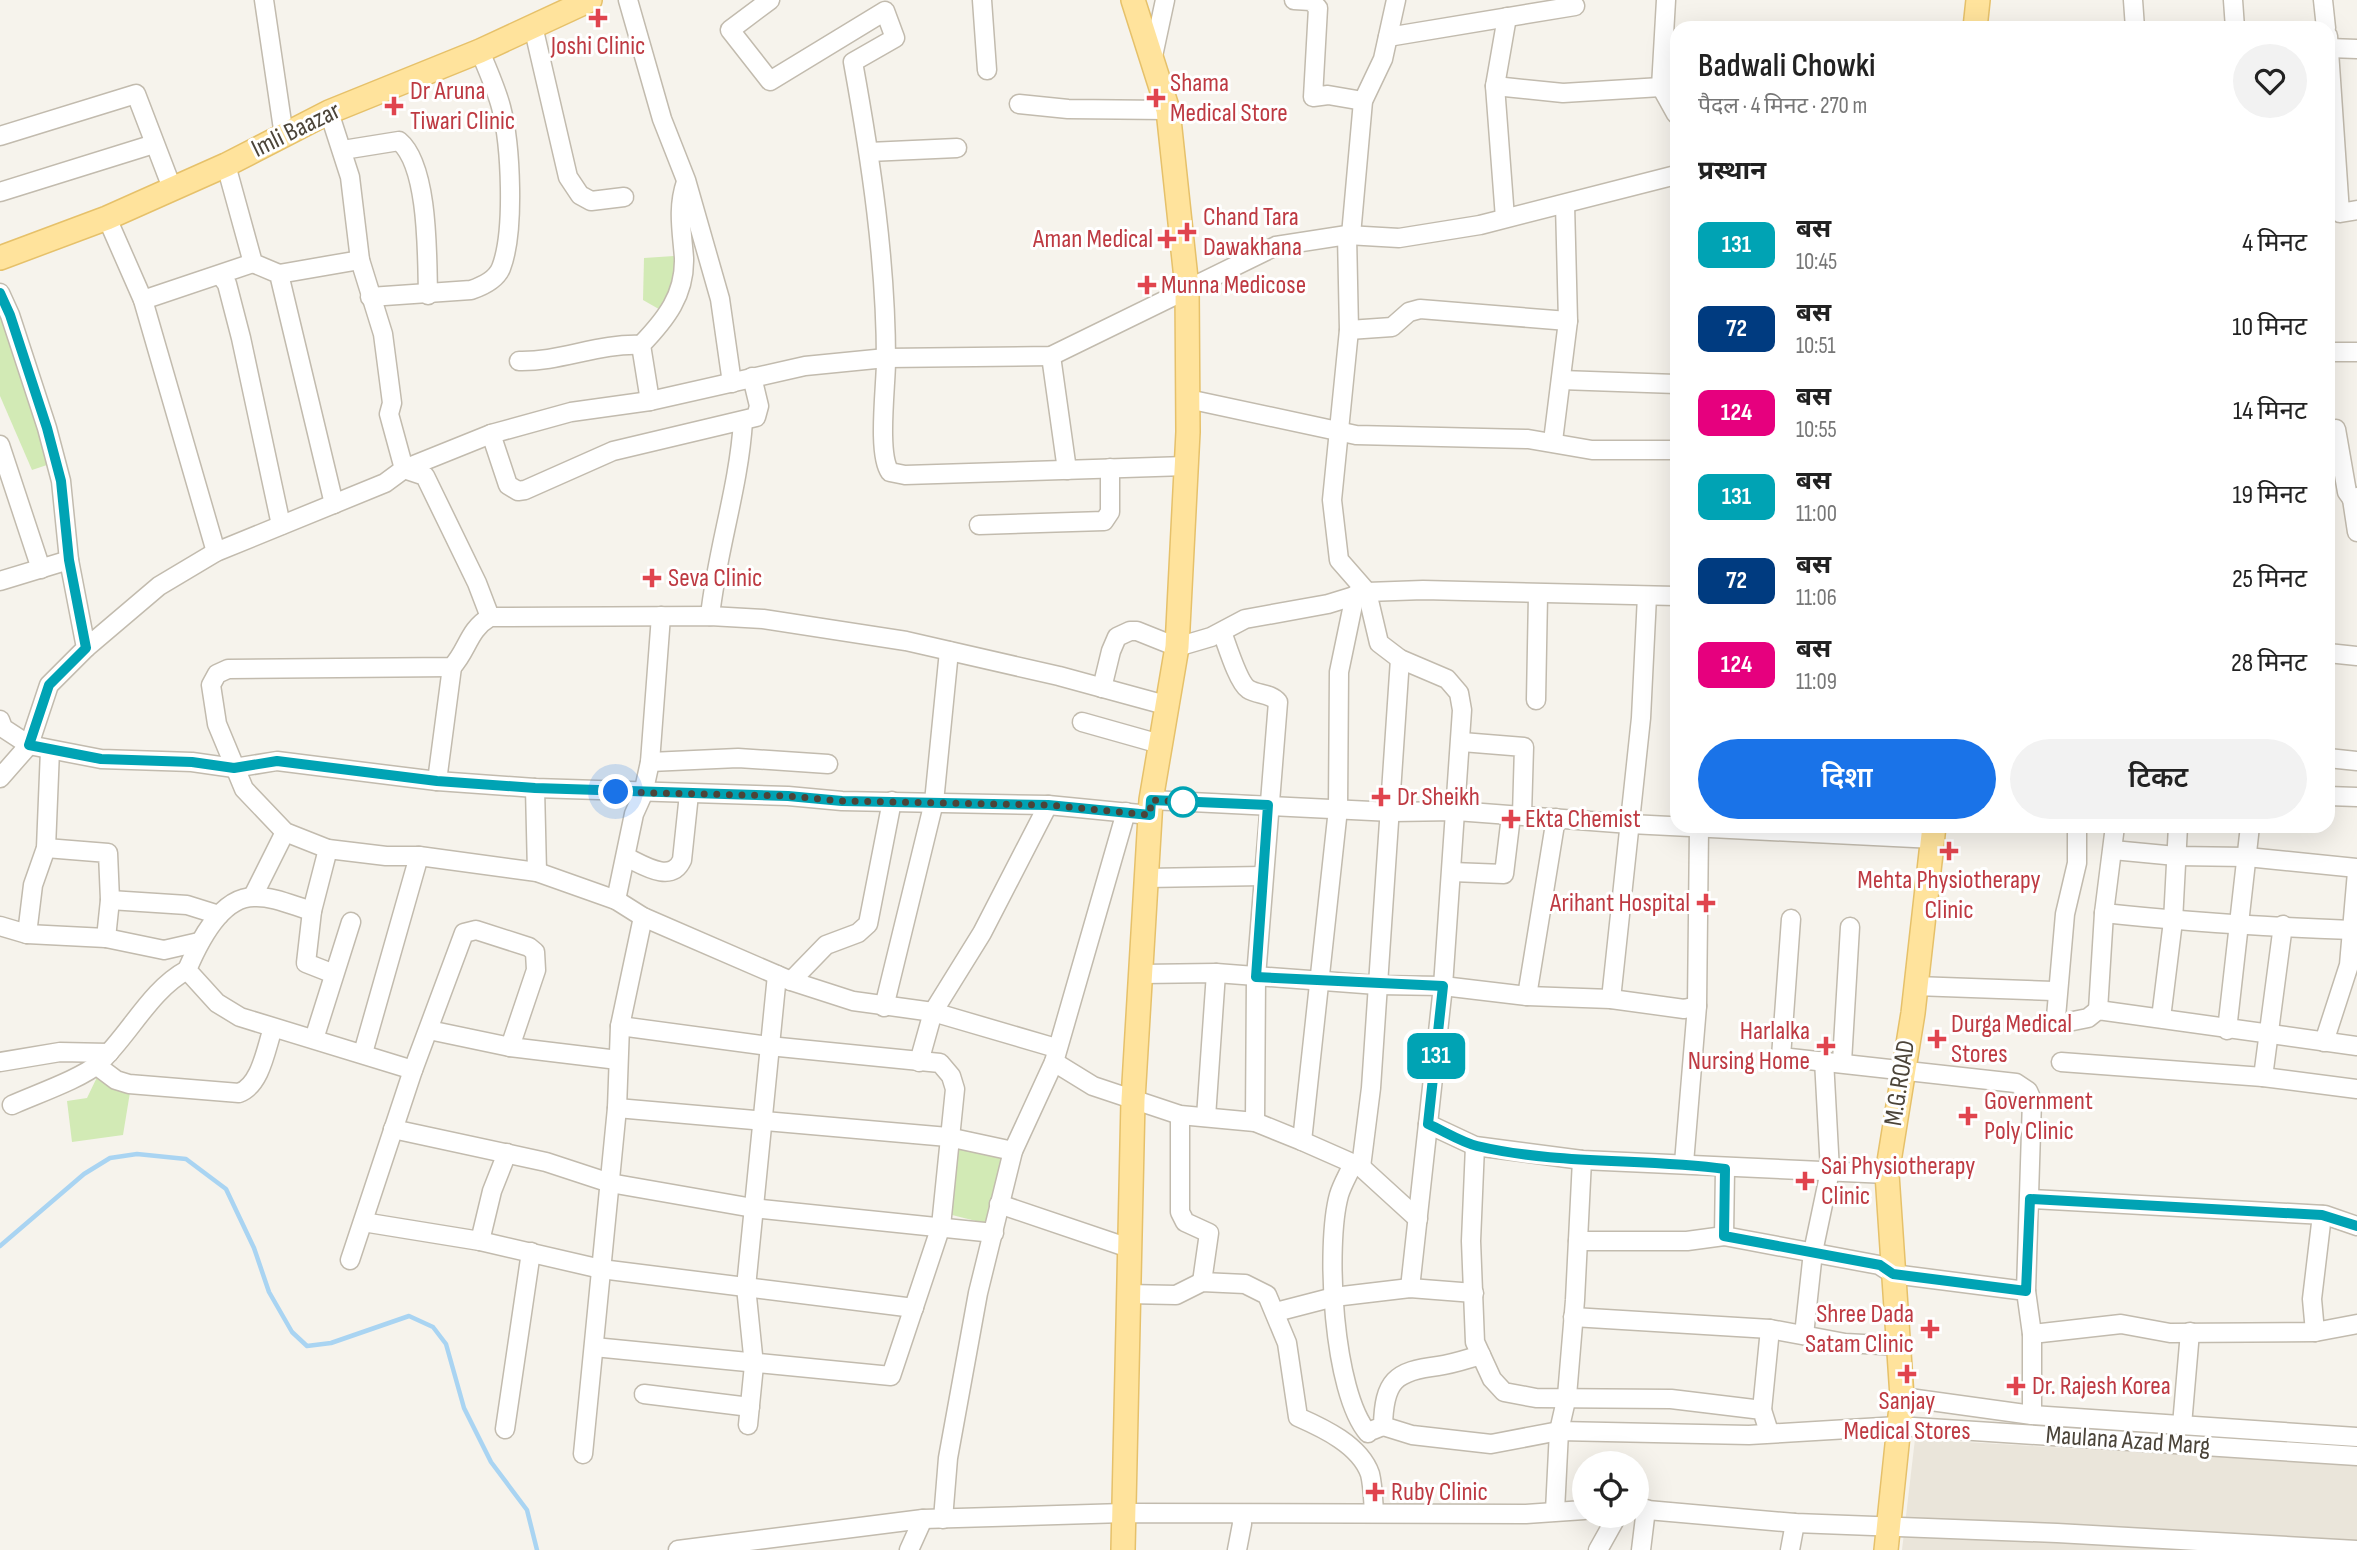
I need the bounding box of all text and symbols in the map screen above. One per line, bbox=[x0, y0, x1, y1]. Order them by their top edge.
marker: Joshi Clinic bbox=[588, 8, 608, 28]
place label: Joshi Clinic bbox=[550, 31, 645, 62]
button: heart bbox=[2233, 44, 2307, 118]
text: Badwali Chowki bbox=[1698, 46, 1876, 86]
place label: Shama Medical Store bbox=[1170, 68, 1288, 129]
place label: Dr Aruna Tiwari Clinic bbox=[410, 76, 515, 137]
marker: Shama Medical Store bbox=[1148, 90, 1164, 106]
text: पैदल · 4 मिनट · 270 m bbox=[1698, 92, 1867, 120]
street label: Imli Baazar bbox=[247, 95, 346, 165]
marker: Dr Aruna Tiwari Clinic bbox=[384, 96, 404, 116]
text: प्रस्थान bbox=[1698, 156, 1766, 187]
place label: Chand Tara Dawakhana bbox=[1203, 202, 1302, 263]
text: बस bbox=[1796, 214, 1831, 245]
marker: Chand Tara Dawakhana bbox=[1177, 222, 1197, 242]
place label: Aman Medical bbox=[1032, 224, 1153, 255]
text: 4 मिनट bbox=[2242, 228, 2307, 259]
text: 131 bbox=[1722, 230, 1751, 259]
marker: Aman Medical bbox=[1159, 231, 1175, 247]
text: 10:45 bbox=[1796, 248, 1837, 276]
place label: Munna Medicose bbox=[1161, 270, 1306, 301]
marker: Munna Medicose bbox=[1139, 277, 1155, 293]
text: बस bbox=[1796, 298, 1831, 329]
text: 10 मिनट bbox=[2232, 312, 2307, 343]
text: 72 bbox=[1726, 314, 1747, 343]
text: 10:51 bbox=[1796, 332, 1836, 360]
text: बस bbox=[1796, 382, 1831, 413]
text: 14 मिनट bbox=[2233, 396, 2307, 427]
text: 124 bbox=[1721, 398, 1752, 427]
text: 10:55 bbox=[1796, 416, 1837, 444]
text: बस bbox=[1796, 466, 1831, 497]
text: 19 मिनट bbox=[2232, 480, 2307, 511]
text: 131 bbox=[1722, 482, 1751, 511]
text: 11:00 bbox=[1796, 500, 1837, 528]
text: बस bbox=[1796, 550, 1831, 581]
place label: Seva Clinic bbox=[668, 563, 762, 594]
text: 25 मिनट bbox=[2232, 564, 2307, 595]
text: 72 bbox=[1726, 566, 1747, 595]
marker: Seva Clinic bbox=[642, 568, 662, 588]
text: 11:06 bbox=[1796, 584, 1837, 612]
text: बस bbox=[1796, 634, 1831, 665]
text: 28 मिनट bbox=[2231, 648, 2307, 679]
text: 124 bbox=[1721, 650, 1752, 679]
text: 11:09 bbox=[1796, 668, 1837, 696]
button: दिशा bbox=[1698, 739, 1996, 819]
button: टिकट bbox=[2010, 739, 2307, 819]
your location bbox=[598, 774, 633, 809]
place label: Dr Sheikh bbox=[1397, 782, 1480, 813]
unlabelled marker bbox=[1168, 787, 1198, 817]
marker: Dr Sheikh bbox=[1371, 787, 1391, 807]
place label: Ekta Chemist bbox=[1525, 804, 1641, 835]
marker: Ekta Chemist bbox=[1503, 811, 1519, 827]
marker: Mehta Physiotherapy Clinic bbox=[1939, 841, 1959, 861]
place label: Mehta Physiotherapy Clinic bbox=[1857, 865, 2041, 926]
place label: Arihant Hospital bbox=[1549, 888, 1690, 919]
marker: Arihant Hospital bbox=[1696, 893, 1716, 913]
place label: Durga Medical Stores bbox=[1951, 1009, 2072, 1070]
place label: Harlalka Nursing Home bbox=[1688, 1016, 1810, 1077]
marker: Durga Medical Stores bbox=[1929, 1031, 1945, 1047]
line badge: 131 bbox=[1396, 1033, 1476, 1079]
marker: Harlalka Nursing Home bbox=[1816, 1036, 1836, 1056]
street label: M.G.ROAD bbox=[1878, 1038, 1922, 1128]
text: 131 bbox=[1421, 1041, 1451, 1070]
place label: Government Poly Clinic bbox=[1984, 1086, 2093, 1147]
marker: Government Poly Clinic bbox=[1958, 1106, 1978, 1126]
place label: Sai Physiotherapy Clinic bbox=[1821, 1151, 1975, 1212]
marker: Sai Physiotherapy Clinic bbox=[1795, 1171, 1815, 1191]
place label: Shree Dada Satam Clinic bbox=[1805, 1299, 1914, 1360]
marker: Shree Dada Satam Clinic bbox=[1920, 1319, 1940, 1339]
marker: Sanjay Medical Stores bbox=[1899, 1366, 1915, 1382]
place label: Dr. Rajesh Korea bbox=[2032, 1371, 2171, 1402]
marker: Dr. Rajesh Korea bbox=[2006, 1376, 2026, 1396]
place label: Sanjay Medical Stores bbox=[1843, 1386, 1971, 1447]
street label: Maulana Azad Marg bbox=[2045, 1420, 2211, 1462]
map controls bbox=[1572, 1451, 1649, 1528]
button: locate bbox=[1572, 1451, 1649, 1528]
place label: Ruby Clinic bbox=[1391, 1477, 1488, 1508]
marker: Ruby Clinic bbox=[1365, 1482, 1385, 1502]

